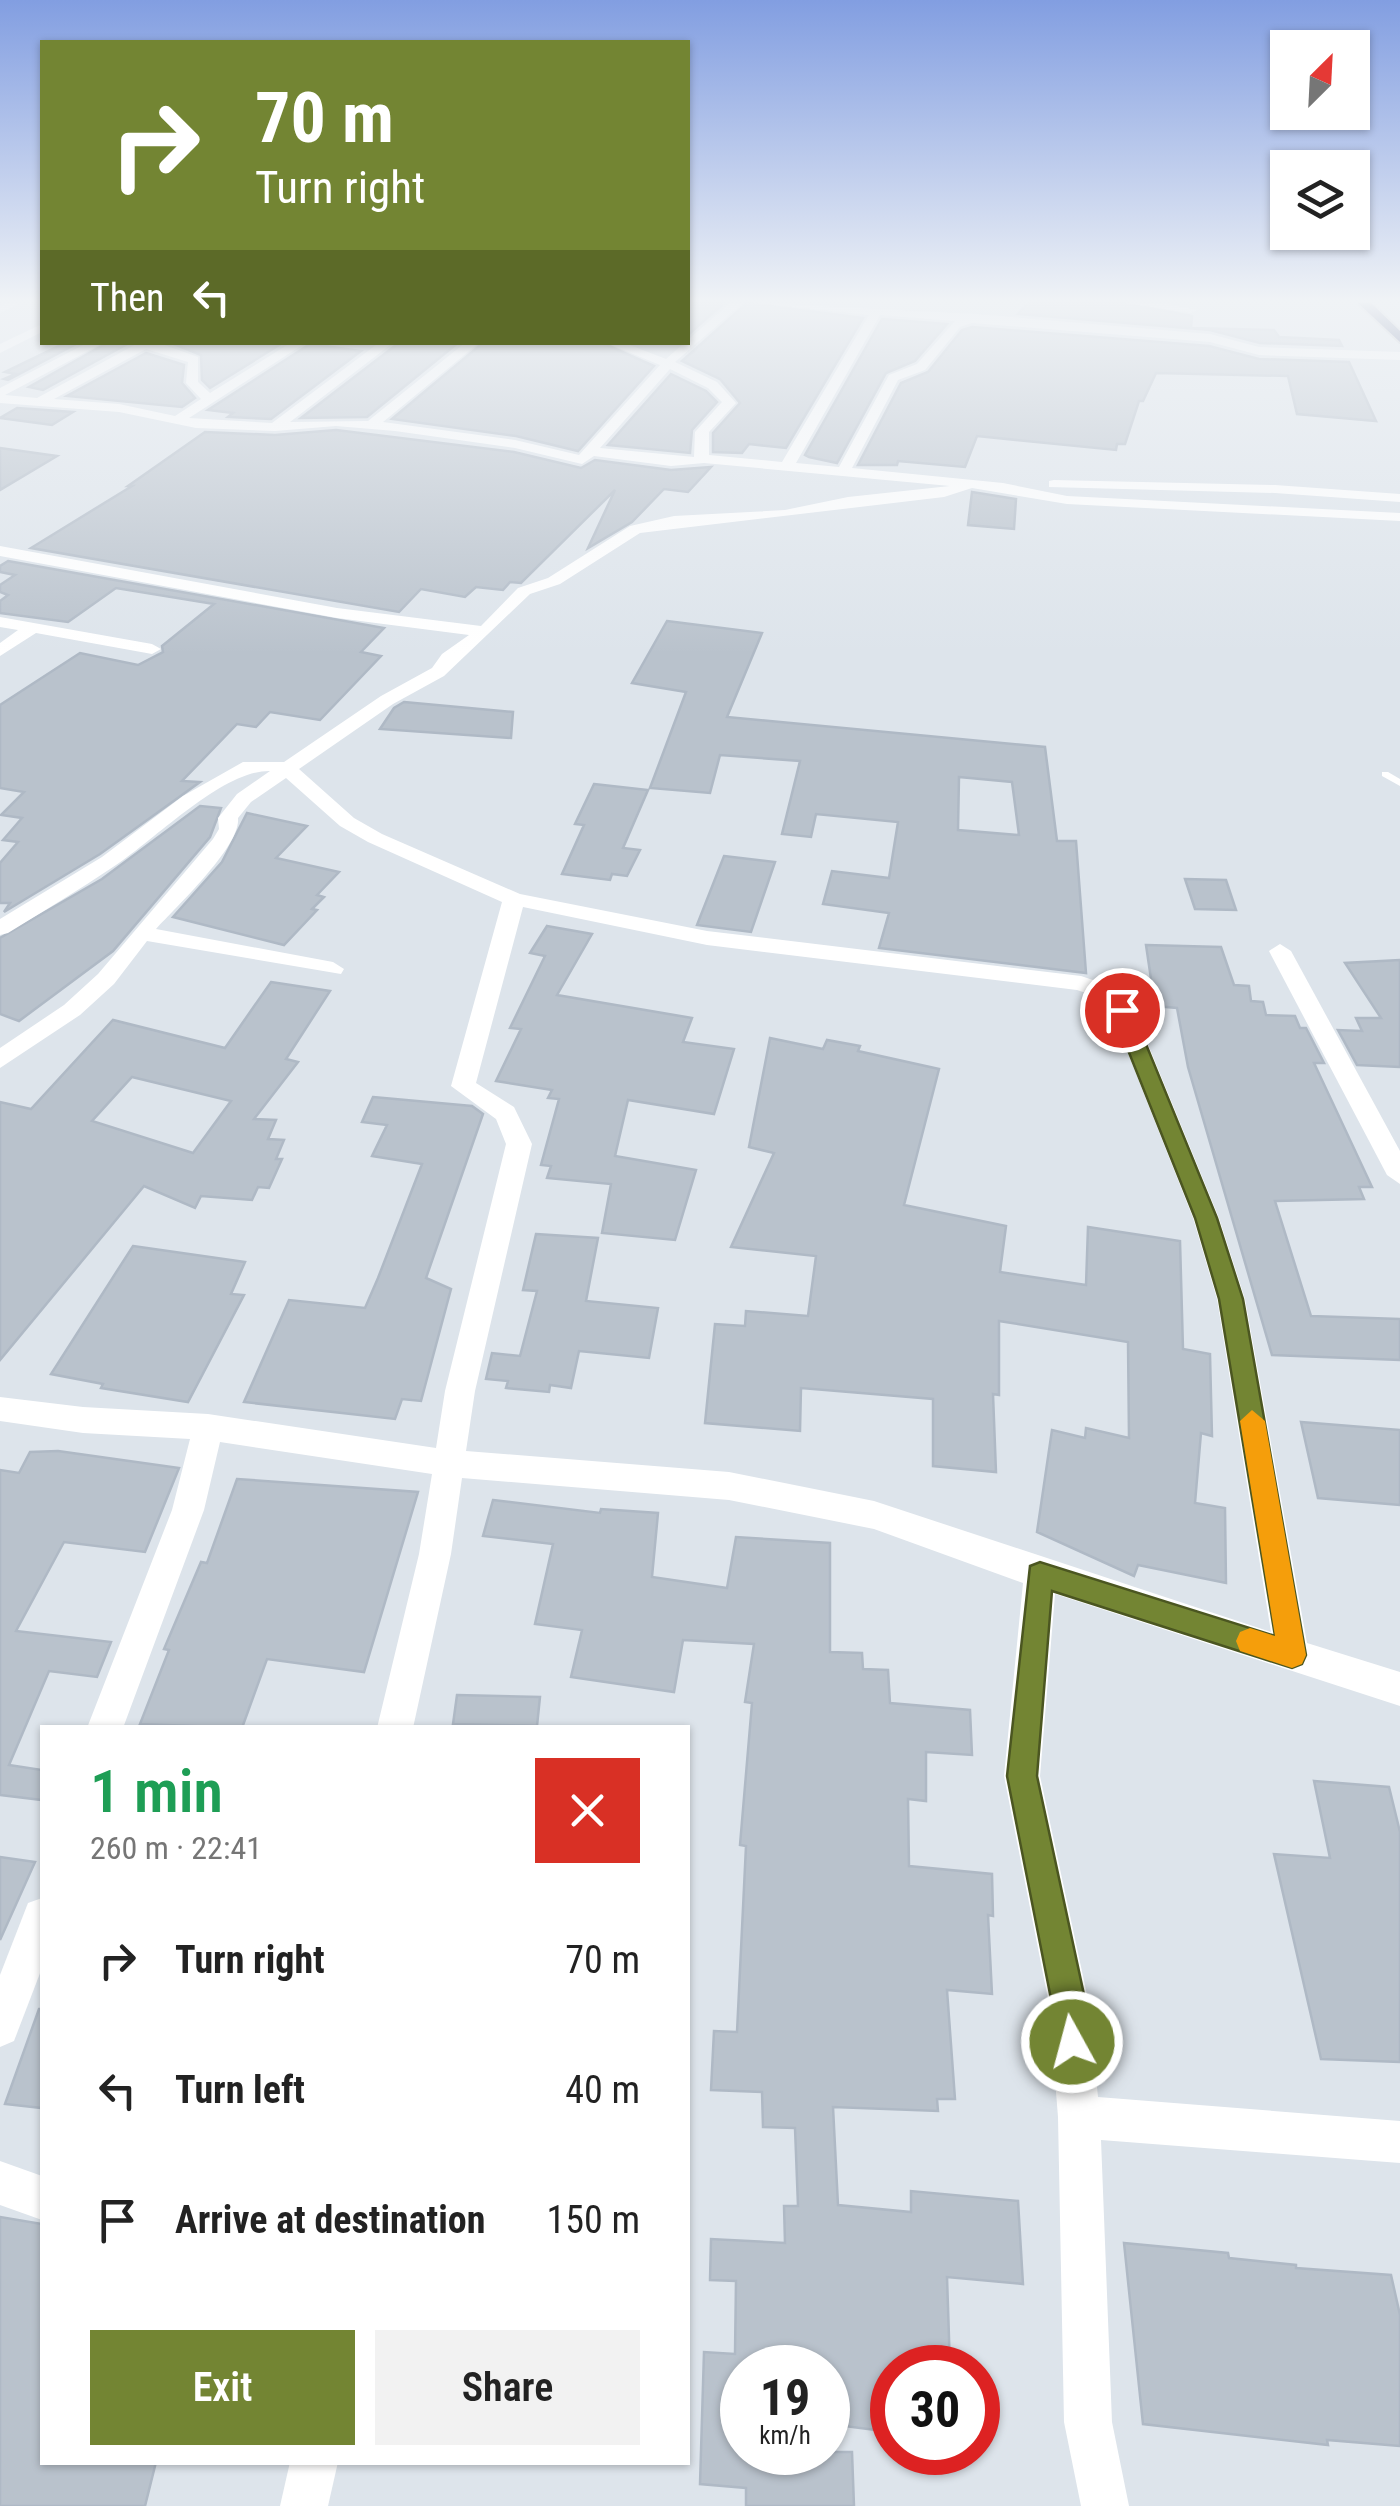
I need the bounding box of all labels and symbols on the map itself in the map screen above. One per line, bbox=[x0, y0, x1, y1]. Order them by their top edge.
north arrow bbox=[1270, 30, 1370, 130]
pin bbox=[1080, 968, 1165, 1053]
position arrow bbox=[1020, 1990, 1124, 2094]
speed limit sign: 30 bbox=[870, 2345, 1000, 2475]

